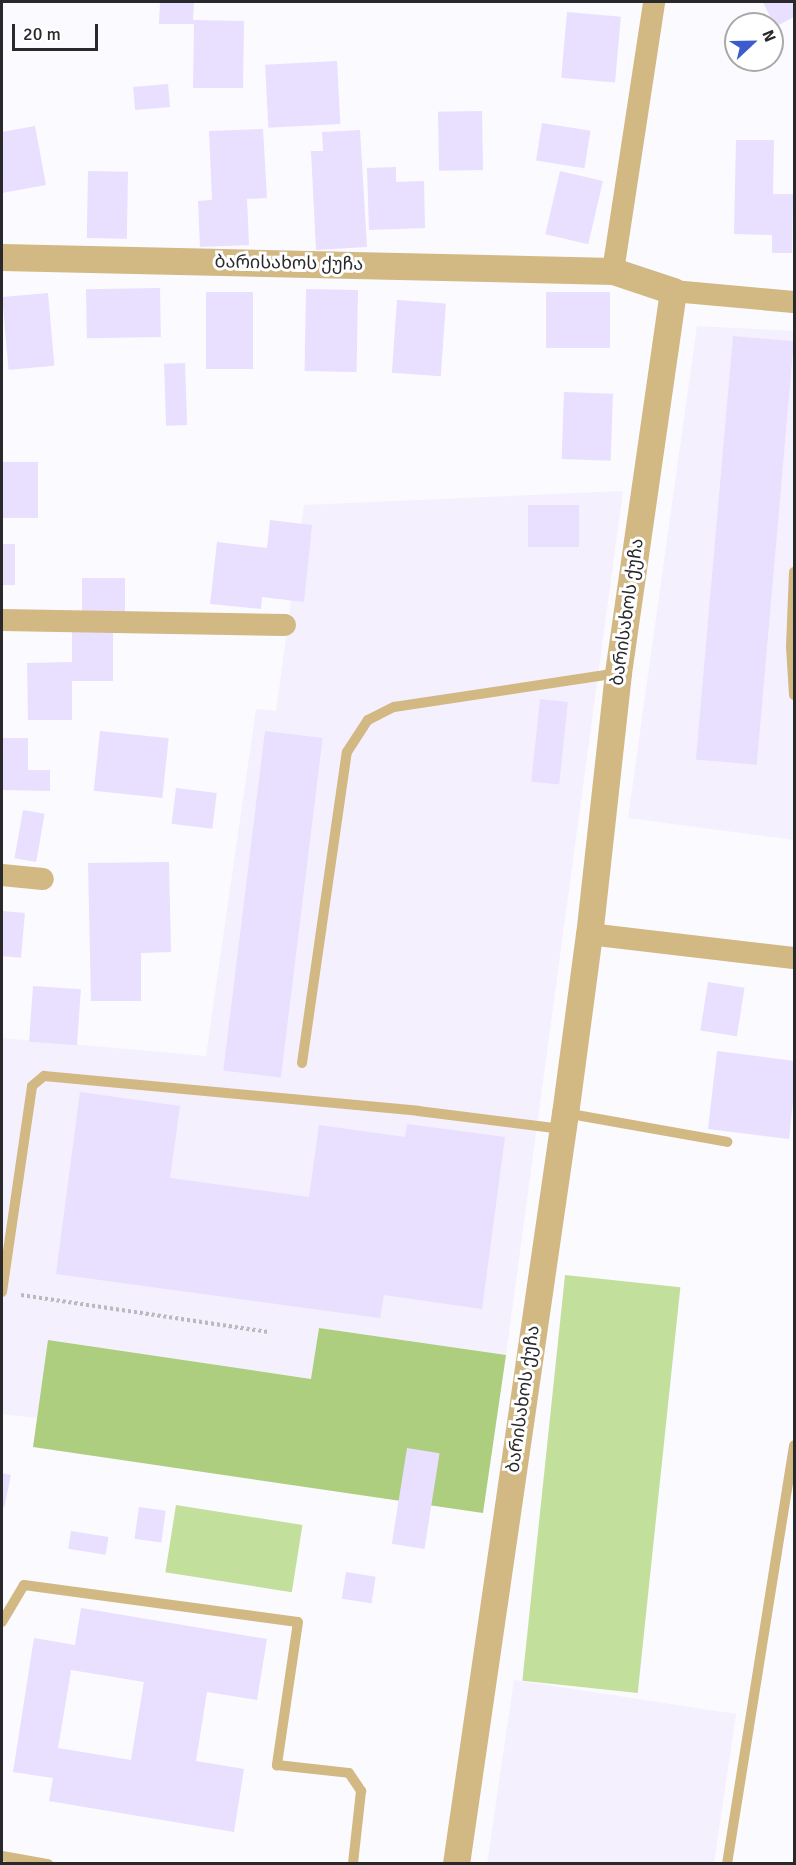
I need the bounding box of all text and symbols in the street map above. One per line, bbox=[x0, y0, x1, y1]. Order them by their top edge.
scale bar bbox=[15, 12, 100, 50]
north arrow bbox=[724, 12, 784, 72]
text: 20 m bbox=[23, 23, 61, 45]
text: N bbox=[757, 27, 780, 45]
street label: ბარისახოს ქუჩა bbox=[215, 251, 363, 275]
street label: ბარისახოს ქუჩა bbox=[606, 537, 648, 687]
street label: ბარისახოს ქუჩა bbox=[502, 1324, 544, 1474]

